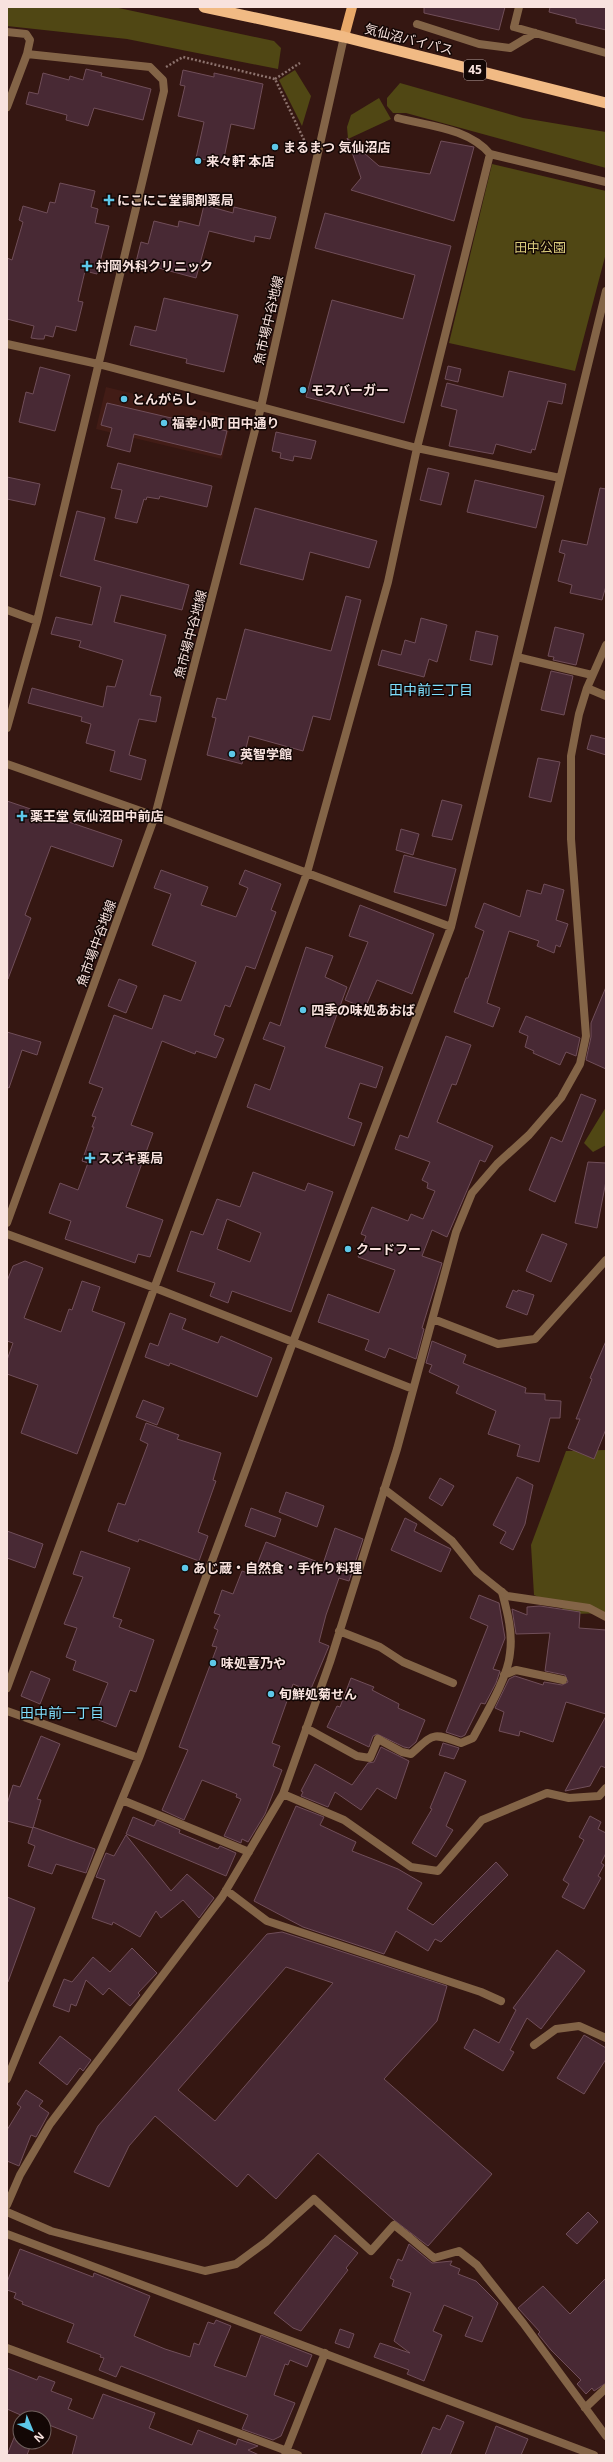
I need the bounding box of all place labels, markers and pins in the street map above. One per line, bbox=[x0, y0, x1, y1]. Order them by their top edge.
place label: まるまつ 気仙沼店 bbox=[283, 138, 390, 156]
marker: まるまつ 気仙沼店 bbox=[270, 142, 280, 152]
place label: 来々軒 本店 bbox=[206, 152, 274, 170]
marker: 来々軒 本店 bbox=[193, 156, 203, 166]
place label: にこにこ堂調剤薬局 bbox=[117, 191, 233, 209]
marker: にこにこ堂調剤薬局 bbox=[104, 195, 114, 205]
place label: 村岡外科クリニック bbox=[96, 257, 213, 275]
marker: 村岡外科クリニック bbox=[81, 260, 93, 272]
place label: モスバーガー bbox=[311, 381, 389, 399]
marker: モスバーガー bbox=[298, 385, 308, 395]
place label: とんがらし bbox=[132, 390, 197, 408]
marker: とんがらし bbox=[119, 394, 129, 404]
place label: 福幸小町 田中通り bbox=[172, 414, 279, 432]
marker: 福幸小町 田中通り bbox=[159, 418, 169, 428]
place label: 英智学館 bbox=[240, 745, 292, 763]
marker: 英智学館 bbox=[227, 749, 237, 759]
place label: 薬王堂 気仙沼田中前店 bbox=[30, 807, 163, 825]
marker: 薬王堂 気仙沼田中前店 bbox=[17, 811, 27, 821]
place label: 四季の味処あおば bbox=[311, 1001, 415, 1019]
marker: 四季の味処あおば bbox=[298, 1005, 308, 1015]
place label: スズキ薬局 bbox=[98, 1149, 163, 1167]
marker: スズキ薬局 bbox=[85, 1153, 95, 1163]
place label: クードフー bbox=[356, 1240, 421, 1258]
marker: クードフー bbox=[343, 1244, 353, 1254]
place label: あじ蔵・自然食・手作り料理 bbox=[193, 1559, 362, 1577]
marker: あじ蔵・自然食・手作り料理 bbox=[180, 1563, 190, 1573]
place label: 味処喜乃や bbox=[221, 1654, 286, 1672]
marker: 味処喜乃や bbox=[208, 1658, 218, 1668]
place label: 旬鮮処菊せん bbox=[279, 1685, 357, 1703]
marker: 旬鮮処菊せん bbox=[266, 1689, 276, 1699]

